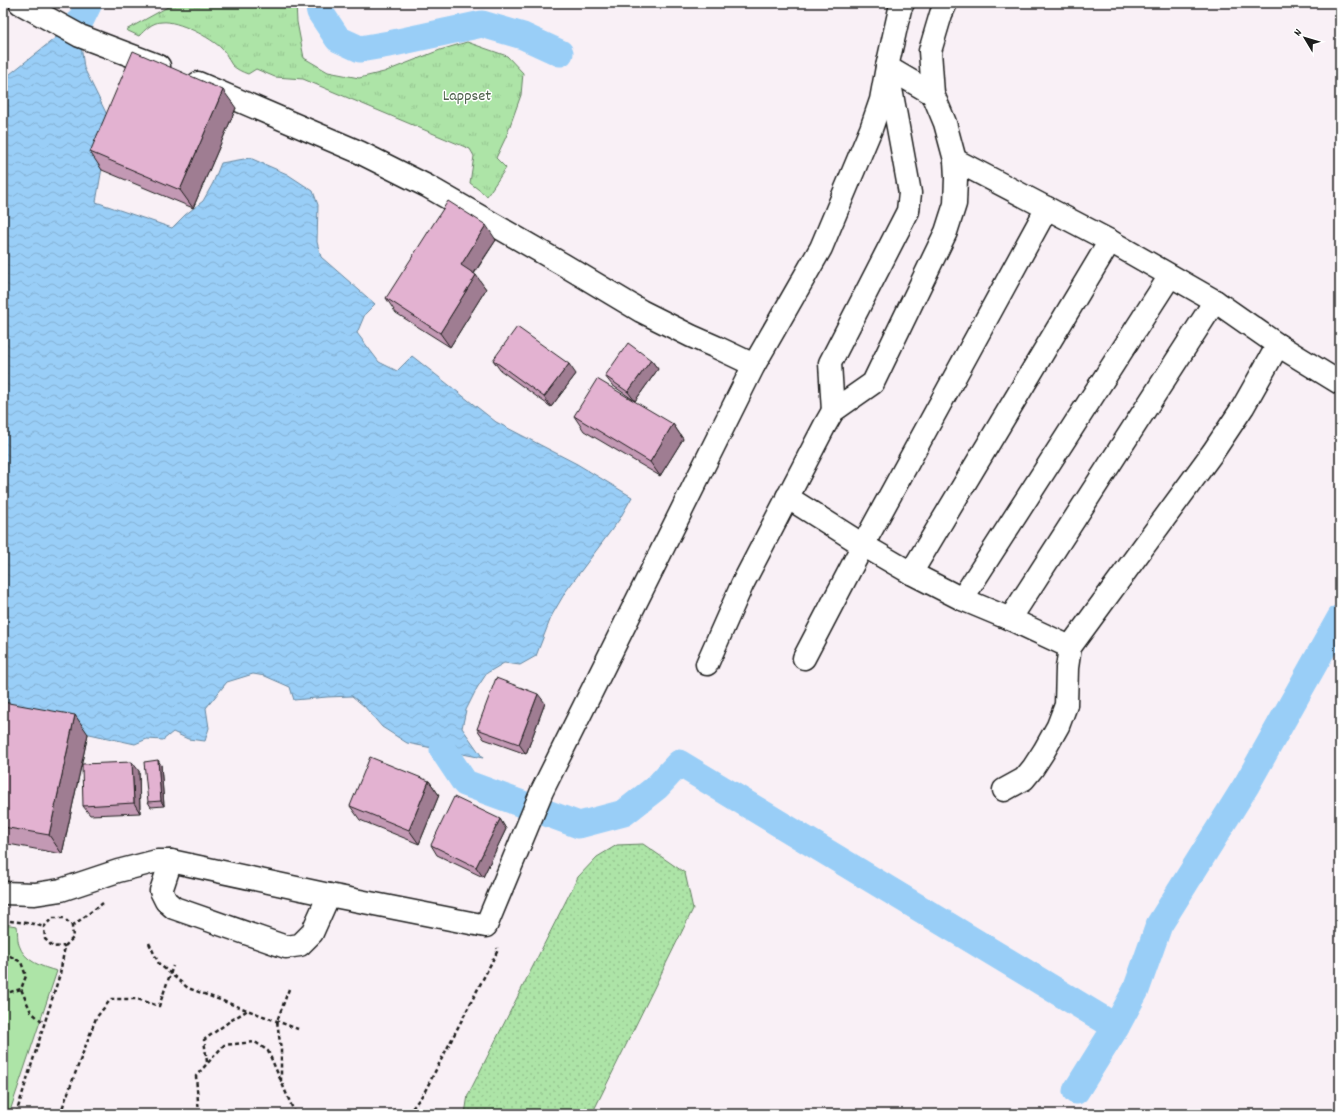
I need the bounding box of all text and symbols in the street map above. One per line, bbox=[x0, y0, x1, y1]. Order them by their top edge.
north arrow bbox=[1285, 18, 1325, 58]
text: N bbox=[1291, 26, 1307, 40]
park label: Lappset bbox=[443, 85, 491, 108]

